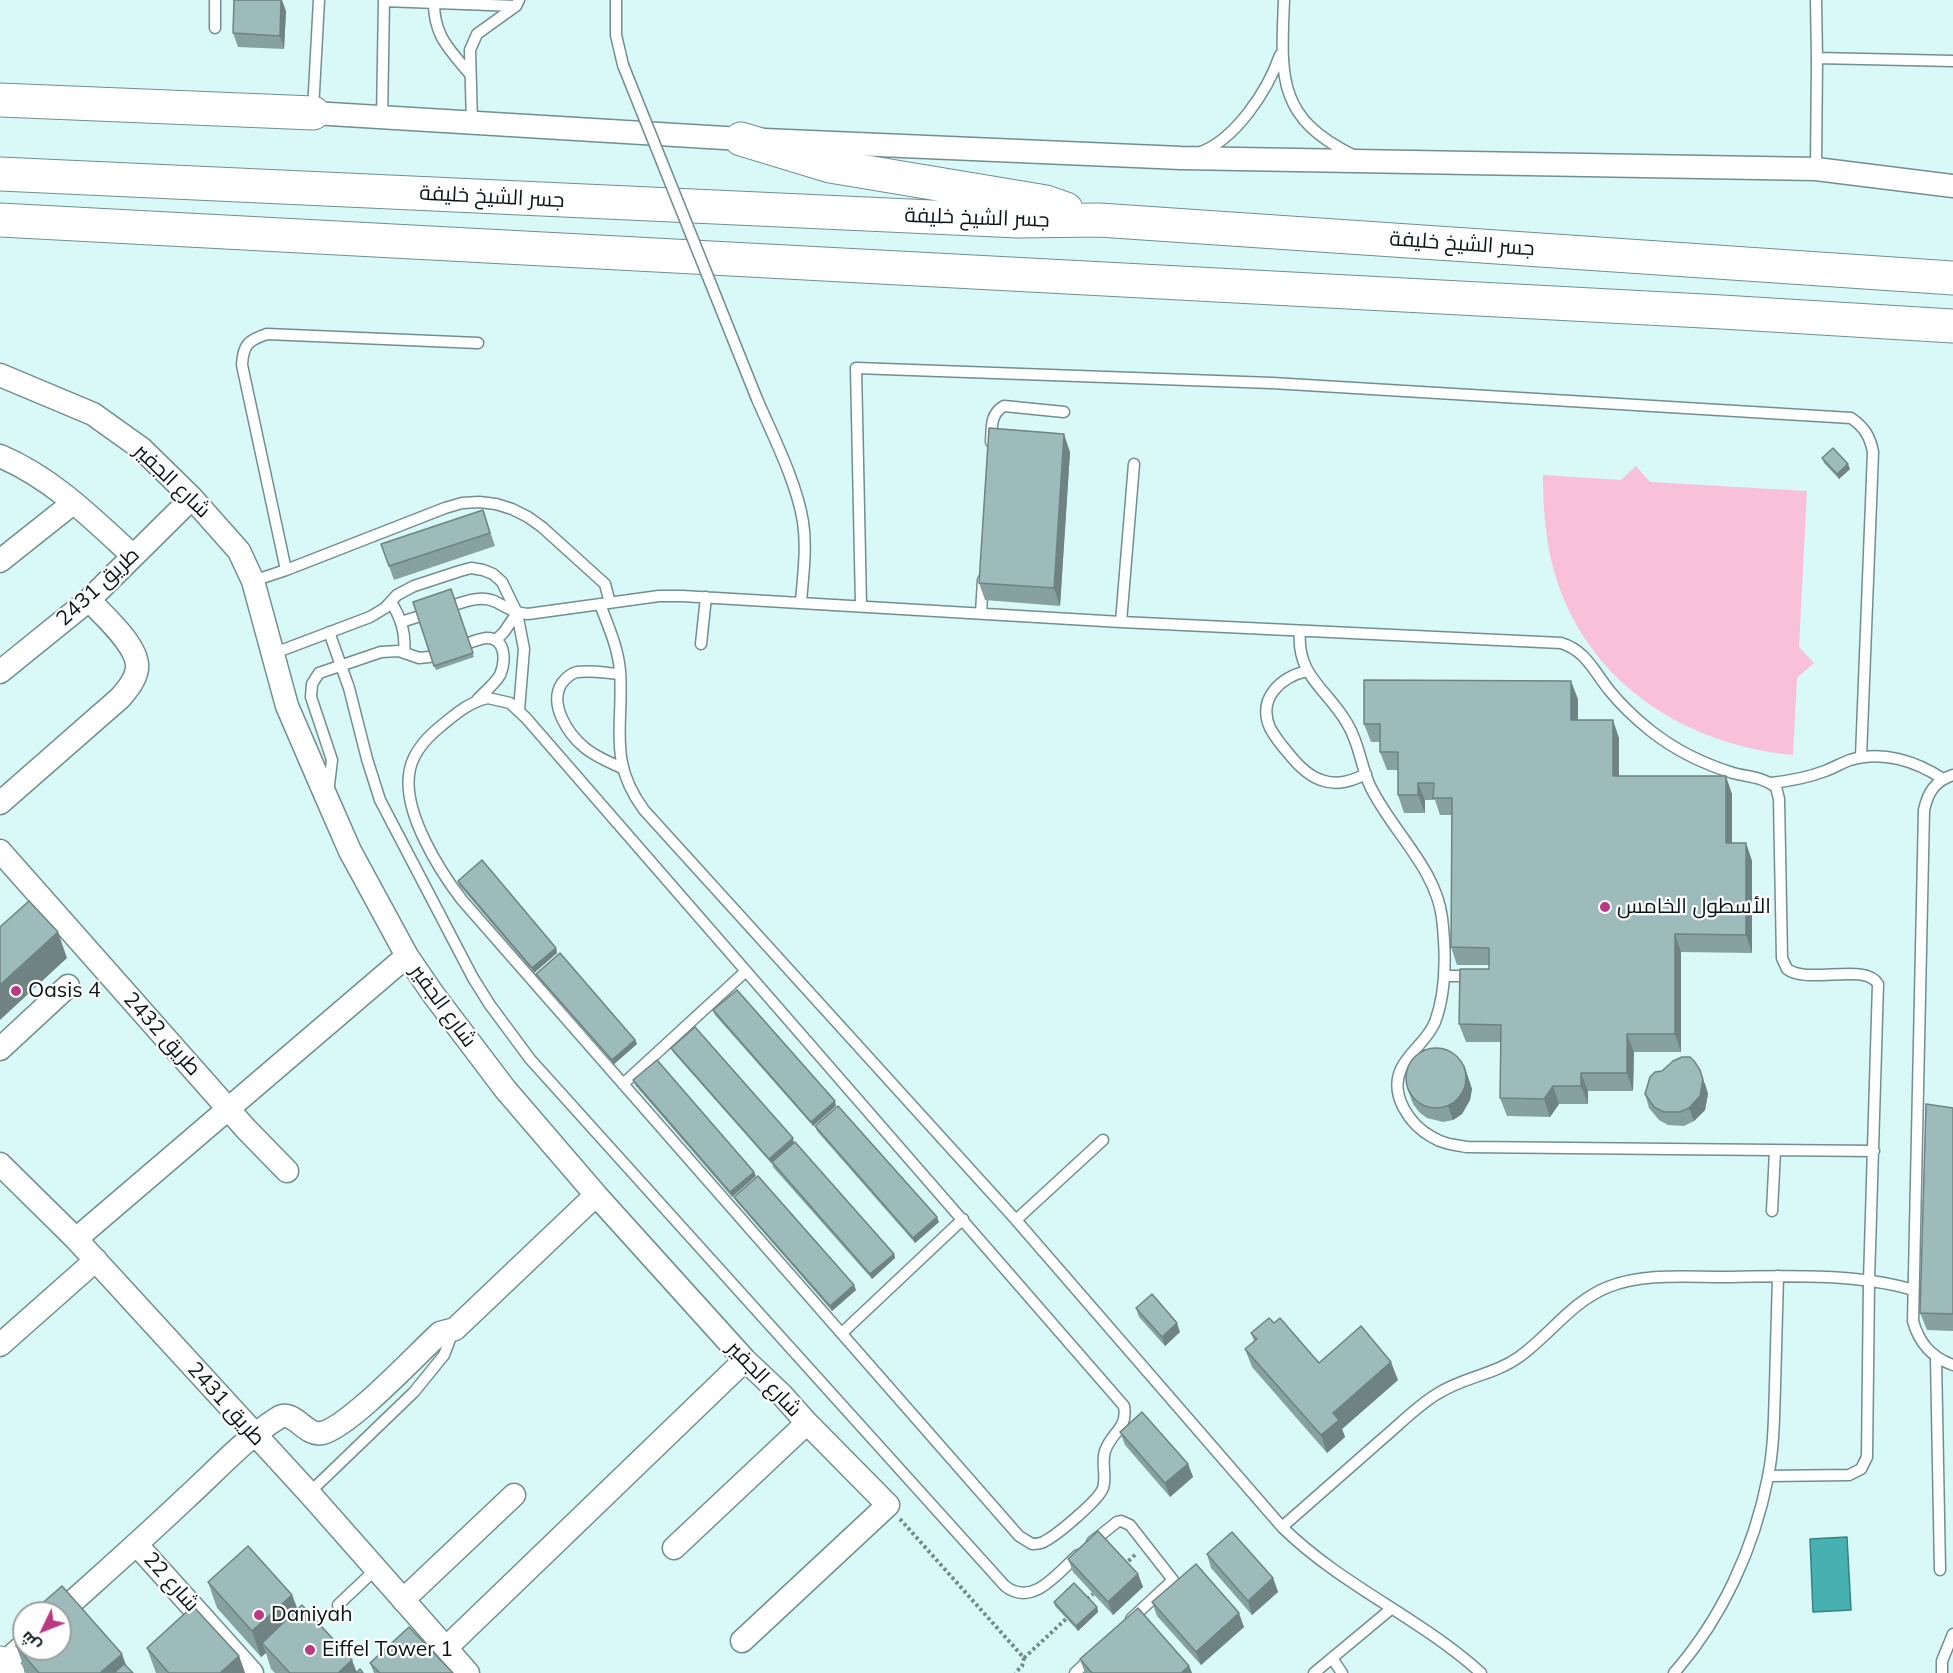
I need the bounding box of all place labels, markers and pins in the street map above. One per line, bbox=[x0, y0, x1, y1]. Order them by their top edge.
place label: الأسطول الخامس bbox=[1617, 894, 1771, 920]
marker: الأسطول الخامس bbox=[1598, 900, 1612, 914]
place label: Oasis 4 bbox=[28, 978, 101, 1004]
marker: Oasis 4 bbox=[9, 984, 23, 998]
place label: Daniyah bbox=[271, 1602, 352, 1628]
marker: Daniyah bbox=[252, 1608, 266, 1622]
place label: Eiffel Tower 1 bbox=[322, 1637, 453, 1663]
marker: Eiffel Tower 1 bbox=[303, 1643, 317, 1657]

